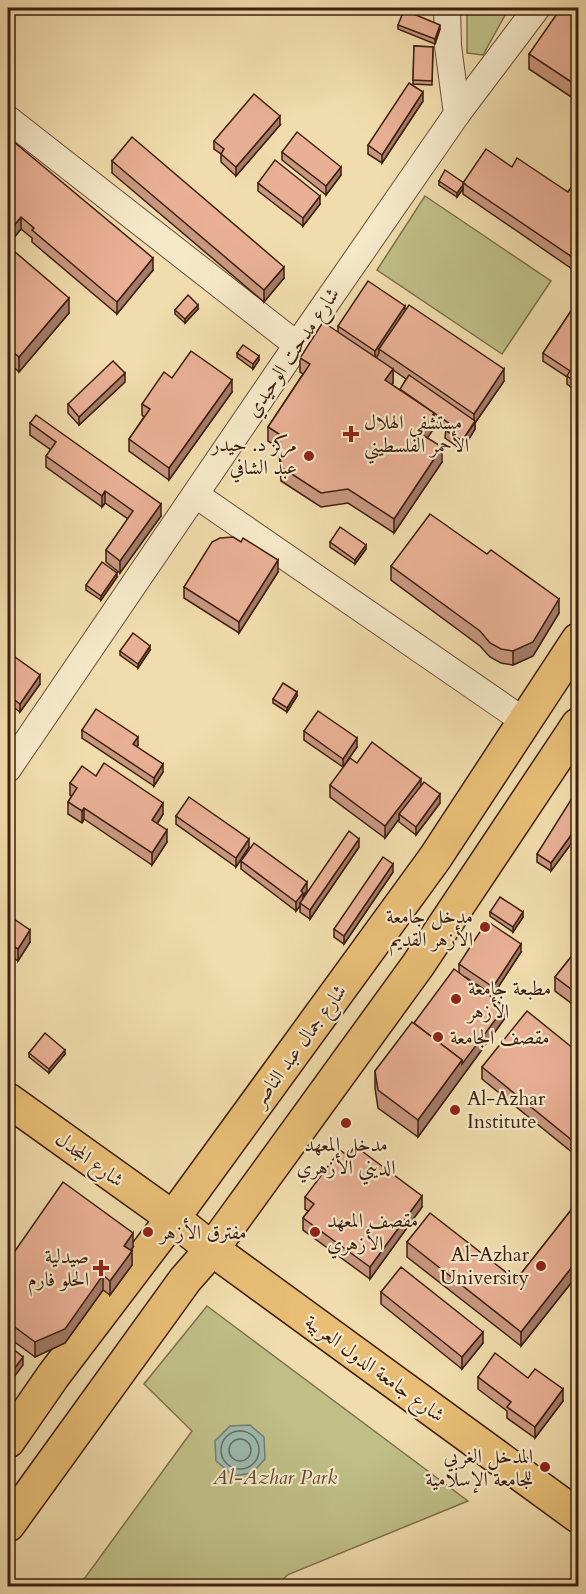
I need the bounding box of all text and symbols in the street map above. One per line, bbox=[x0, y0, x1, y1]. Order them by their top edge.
street label: شارع مدحت الوحيدي bbox=[239, 282, 349, 425]
place label: مستشفى الهلال الأحمر الفلسطيني bbox=[364, 409, 469, 464]
marker: مستشفى الهلال الأحمر الفلسطيني bbox=[342, 425, 360, 443]
place label: مركز د. حيدر عبد الشافي bbox=[209, 431, 297, 483]
marker: مركز د. حيدر عبد الشافي bbox=[302, 449, 316, 463]
place label: مدخل جامعة الأزهر القديم bbox=[386, 903, 473, 957]
marker: مدخل جامعة الأزهر القديم bbox=[478, 920, 492, 934]
place label: مطبعة جامعة الأزهر bbox=[466, 975, 551, 1025]
street label: شارع جمال عبد الناصر bbox=[245, 979, 356, 1116]
marker: مطبعة جامعة الأزهر bbox=[449, 992, 463, 1006]
place label: مقصف الجامعة bbox=[450, 1024, 549, 1051]
marker: مقصف الجامعة bbox=[431, 1030, 445, 1044]
place label: Al-Azhar Institute bbox=[467, 1085, 546, 1135]
marker: Al-Azhar Institute bbox=[448, 1103, 462, 1117]
marker: مدخل المعهد الديني الأزهري bbox=[339, 1116, 353, 1130]
street label: شارع المجدل bbox=[48, 1125, 129, 1197]
place label: مدخل المعهد الديني الأزهري bbox=[297, 1131, 395, 1185]
place label: مقصف المعهد الأزهري bbox=[327, 1207, 418, 1259]
place label: مفترق الأزهر bbox=[158, 1217, 247, 1246]
marker: مفترق الأزهر bbox=[141, 1225, 155, 1239]
marker: مقصف المعهد الأزهري bbox=[308, 1225, 322, 1239]
place label: Al-Azhar University bbox=[440, 1241, 530, 1291]
place label: صيدلية الحلو فارم bbox=[28, 1243, 89, 1297]
marker: Al-Azhar University bbox=[534, 1259, 548, 1273]
marker: صيدلية الحلو فارم bbox=[94, 1261, 108, 1275]
street label: شارع جامعة الدول العربية bbox=[297, 1308, 450, 1432]
place label: المدخل الغربي للجامعة الإسلامية bbox=[425, 1443, 533, 1494]
marker: المدخل الغربي للجامعة الإسلامية bbox=[538, 1460, 552, 1474]
park label: Al-Azhar Park bbox=[212, 1464, 337, 1491]

